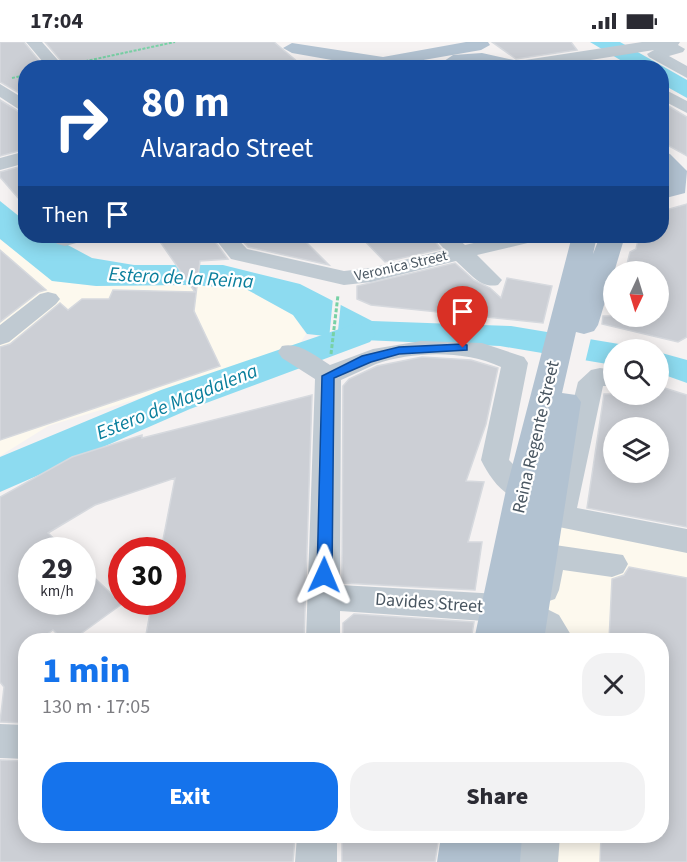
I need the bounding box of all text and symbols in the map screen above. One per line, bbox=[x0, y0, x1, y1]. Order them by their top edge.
text: 17:04 bbox=[30, 5, 83, 37]
text: 80 m bbox=[141, 73, 230, 133]
icon: right bbox=[42, 84, 120, 162]
text: Alvarado Street bbox=[141, 129, 313, 168]
icon: arrive bbox=[101, 198, 134, 231]
text: Then bbox=[42, 199, 89, 231]
street label: Veronica Street bbox=[352, 245, 450, 287]
water label: Estero de la Reina bbox=[108, 260, 255, 296]
north arrow bbox=[603, 261, 669, 327]
map controls bbox=[603, 261, 669, 483]
pin bbox=[437, 286, 488, 348]
icon: arrive bbox=[446, 295, 479, 328]
button: search bbox=[603, 339, 669, 405]
water label: Estero de Magdalena bbox=[92, 357, 262, 447]
street label: Reina Regente Street bbox=[506, 358, 566, 516]
button: layers bbox=[603, 417, 669, 483]
speed limit sign: 30 bbox=[108, 537, 186, 615]
position arrow bbox=[292, 543, 356, 607]
text: 29 bbox=[41, 547, 73, 590]
text: km/h bbox=[40, 581, 74, 602]
street label: Davides Street bbox=[374, 587, 484, 619]
text: 1 min bbox=[42, 645, 130, 696]
button: close bbox=[582, 653, 645, 716]
text: 130 m · 17:05 bbox=[42, 693, 150, 721]
button: Exit bbox=[42, 762, 338, 831]
button: Share bbox=[350, 762, 645, 831]

